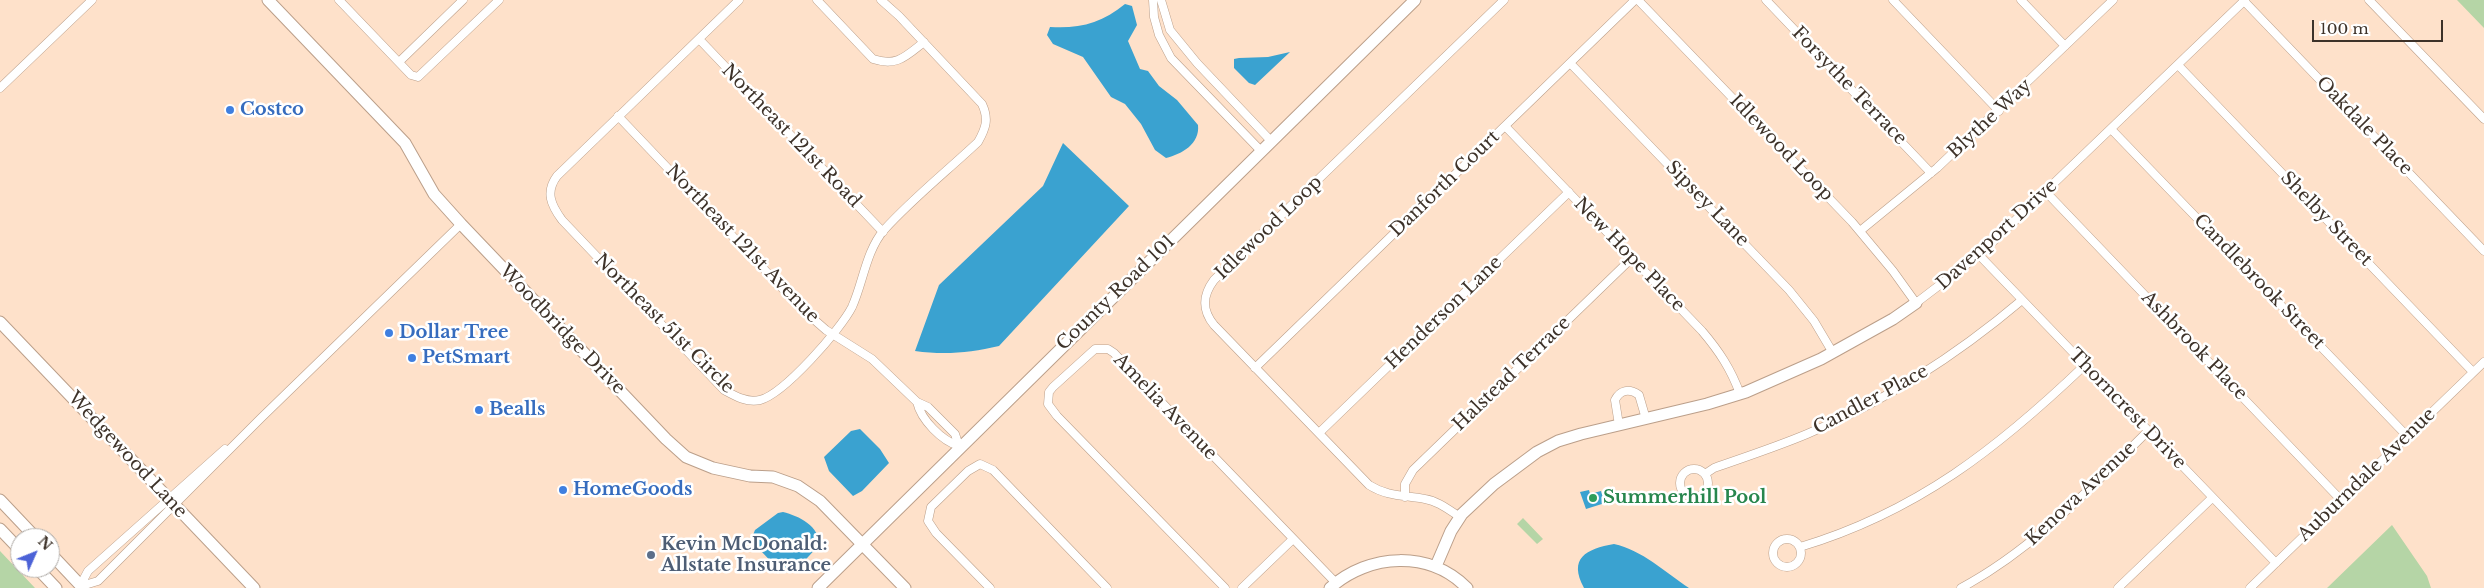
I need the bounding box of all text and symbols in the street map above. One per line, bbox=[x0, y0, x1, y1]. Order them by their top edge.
scale bar bbox=[2314, 10, 2445, 42]
text: 100 m bbox=[2320, 19, 2369, 38]
street label: Forsythe Terrace bbox=[1787, 22, 1911, 150]
street label: Northeast 121st Road bbox=[717, 60, 865, 212]
street label: Oakdale Place bbox=[2311, 72, 2417, 180]
street label: Blythe Way bbox=[1944, 75, 2036, 163]
street label: Idlewood Loop bbox=[1725, 90, 1837, 206]
place label: Costco bbox=[240, 99, 304, 121]
marker: Costco bbox=[224, 104, 236, 116]
street label: Danforth Court bbox=[1386, 126, 1504, 242]
street label: Sipsey Lane bbox=[1661, 157, 1753, 251]
street label: Northeast 121st Avenue bbox=[661, 160, 823, 328]
street label: Shelby Street bbox=[2276, 167, 2376, 271]
street label: Idlewood Loop bbox=[1211, 172, 1327, 284]
street label: Davenport Drive bbox=[1932, 175, 2062, 295]
street label: New Hope Place bbox=[1569, 194, 1689, 316]
street label: Candlebrook Street bbox=[2189, 210, 2329, 354]
street label: County Road 101 bbox=[1052, 231, 1180, 355]
street label: Northeast 51st Circle bbox=[590, 250, 738, 398]
street label: Henderson Lane bbox=[1381, 252, 1507, 374]
street label: Woodbridge Drive bbox=[495, 261, 629, 399]
street label: Ashbrook Place bbox=[2137, 287, 2251, 405]
street label: Halstead Terrace bbox=[1449, 312, 1575, 436]
place label: Dollar Tree bbox=[399, 322, 509, 344]
marker: Dollar Tree bbox=[383, 327, 395, 339]
street label: Thorncrest Drive bbox=[2064, 344, 2190, 474]
place label: PetSmart bbox=[422, 347, 510, 369]
street label: Amelia Avenue bbox=[1109, 349, 1221, 465]
marker: PetSmart bbox=[406, 352, 418, 364]
street label: Candler Place bbox=[1810, 361, 1932, 439]
street label: Wedgewood Lane bbox=[63, 387, 191, 523]
place label: Bealls bbox=[489, 399, 545, 421]
marker: Bealls bbox=[473, 404, 485, 416]
street label: Auburndale Avenue bbox=[2294, 404, 2440, 546]
street label: Kenova Avenue bbox=[2022, 438, 2140, 550]
place label: HomeGoods bbox=[573, 479, 692, 501]
marker: HomeGoods bbox=[557, 484, 569, 496]
place label: Summerhill Pool bbox=[1603, 487, 1766, 509]
marker: Summerhill Pool bbox=[1587, 492, 1599, 504]
north arrow bbox=[10, 528, 60, 578]
text: N bbox=[34, 532, 56, 554]
place label: Kevin McDonald: Allstate Insurance bbox=[661, 534, 831, 576]
marker: Kevin McDonald: Allstate Insurance bbox=[645, 549, 657, 561]

